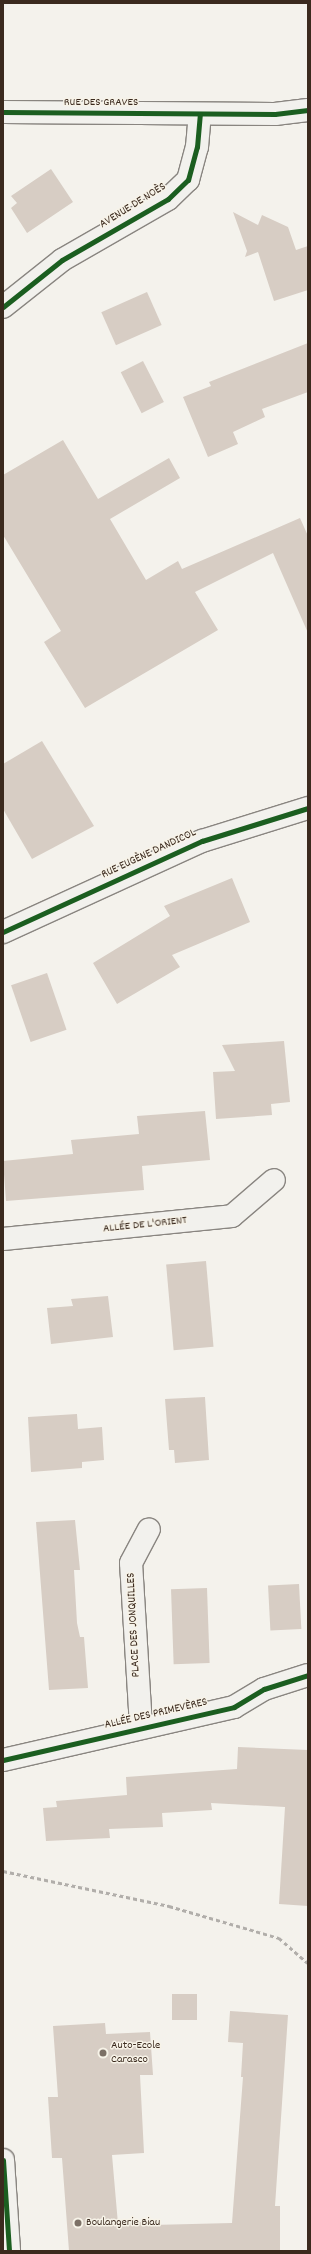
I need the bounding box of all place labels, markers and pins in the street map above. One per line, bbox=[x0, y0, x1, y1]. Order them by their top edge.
place label: Auto-Ecole Carasco bbox=[111, 2039, 160, 2067]
marker: Auto-Ecole Carasco bbox=[98, 2048, 108, 2058]
place label: Boulangerie Biau bbox=[86, 2216, 160, 2230]
marker: Boulangerie Biau bbox=[73, 2218, 83, 2228]

